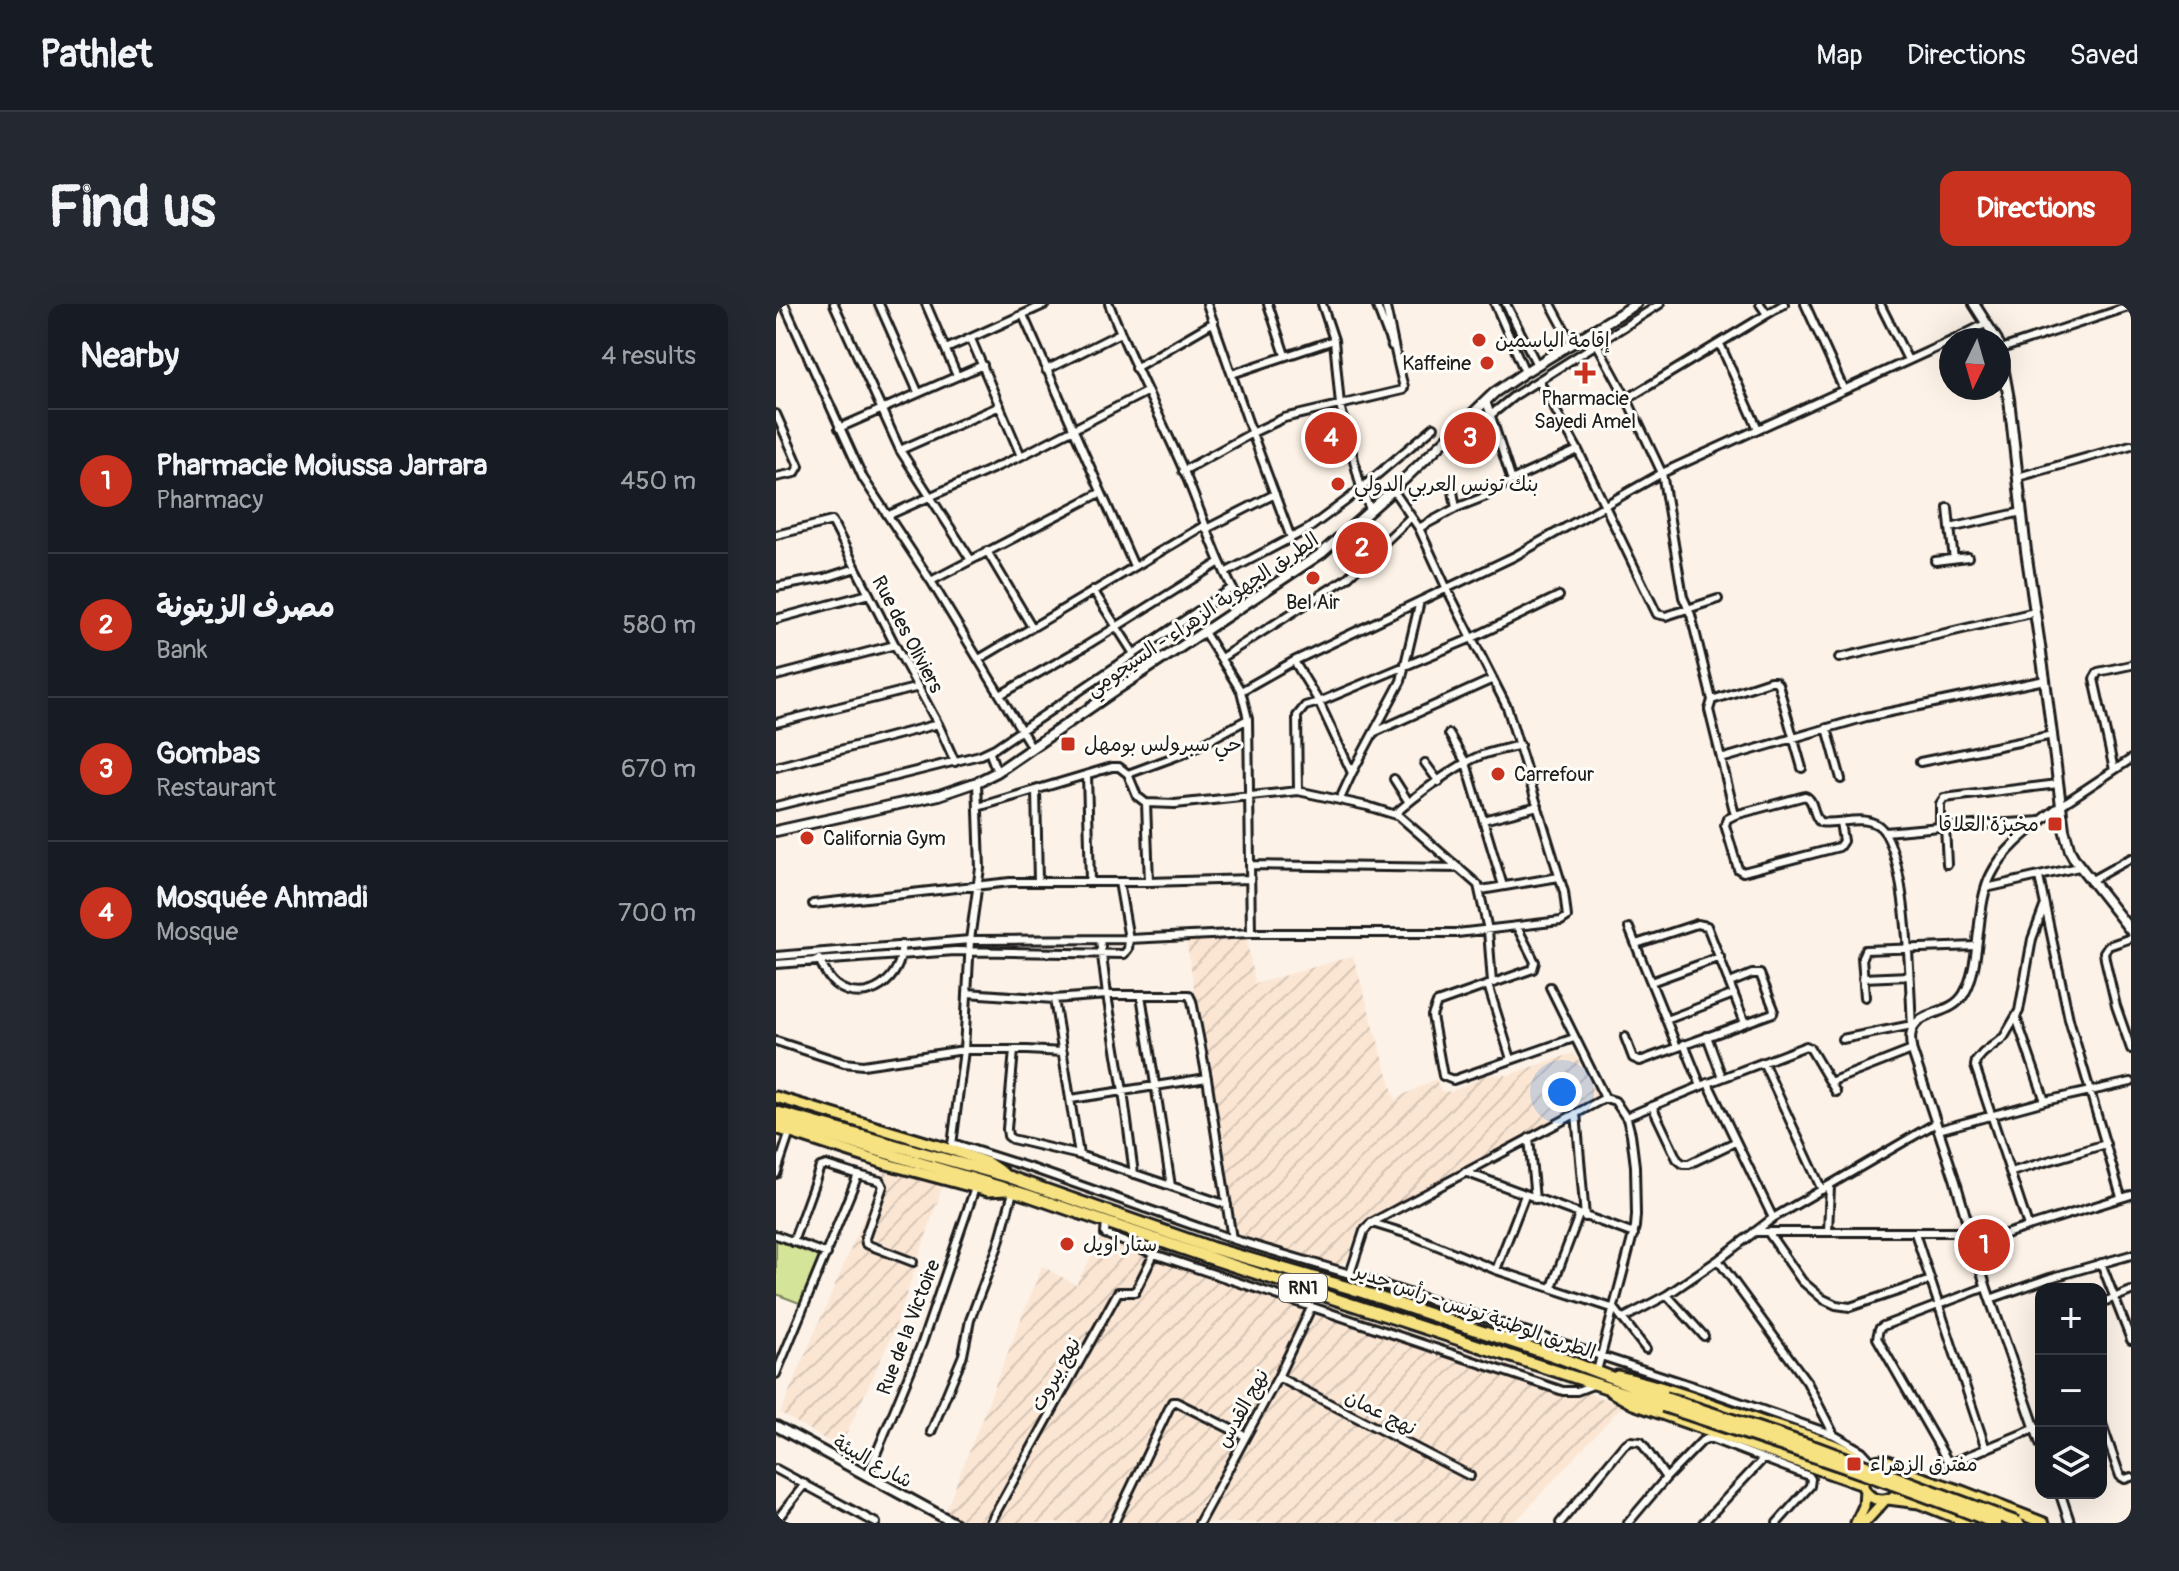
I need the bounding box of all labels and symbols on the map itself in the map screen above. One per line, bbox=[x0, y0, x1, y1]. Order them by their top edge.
place label: إقامة الياسمين bbox=[1495, 328, 1610, 353]
north arrow bbox=[1939, 328, 2011, 400]
marker: إقامة الياسمين bbox=[1470, 331, 1488, 349]
place label: Kaffeine bbox=[1402, 351, 1471, 376]
marker: Kaffeine bbox=[1478, 354, 1496, 372]
marker: Pharmacie Sayedi Amel bbox=[1576, 364, 1594, 382]
place label: Pharmacie Sayedi Amel bbox=[1534, 386, 1636, 434]
pin: 4 bbox=[1305, 408, 1357, 468]
pin: 3 bbox=[1444, 408, 1496, 468]
place label: بنك تونس العربي الدولي bbox=[1354, 472, 1538, 502]
marker: بنك تونس العربي الدولي bbox=[1329, 475, 1347, 493]
pin: 2 bbox=[1336, 518, 1388, 578]
street label: الطريق الجهوية الزهراء - السيجومي bbox=[1081, 527, 1326, 706]
marker: Bel Air bbox=[1304, 569, 1322, 587]
street label: Rue des Oliviers bbox=[866, 571, 949, 697]
place label: Bel Air bbox=[1286, 590, 1340, 615]
place label: حي سبرولس بومهل bbox=[1084, 732, 1242, 762]
marker: حي سبرولس بومهل bbox=[1059, 735, 1077, 753]
place label: Carrefour bbox=[1514, 762, 1594, 787]
marker: Carrefour bbox=[1489, 765, 1507, 783]
place label: مخبزة العلاقا bbox=[1938, 812, 2039, 837]
marker: مخبزة العلاقا bbox=[2046, 815, 2064, 833]
place label: California Gym bbox=[823, 826, 946, 851]
marker: California Gym bbox=[798, 829, 816, 847]
your location bbox=[1542, 1072, 1582, 1112]
pin: 1 bbox=[1958, 1215, 2010, 1275]
place label: ستار اويل bbox=[1083, 1232, 1157, 1257]
marker: ستار اويل bbox=[1058, 1235, 1076, 1253]
street label: Rue de la Victoire bbox=[871, 1256, 946, 1398]
street label: الطريق الوطنية تونس - رأس جدير bbox=[1349, 1258, 1599, 1365]
road number: RN1 bbox=[1279, 1274, 1327, 1302]
street label: نهج بيروت bbox=[1025, 1333, 1087, 1416]
street label: نهج القدس bbox=[1211, 1364, 1275, 1452]
street label: نهج عمان bbox=[1340, 1384, 1421, 1442]
street label: شارع البيئة bbox=[828, 1429, 917, 1494]
place label: مفترق الزهراء bbox=[1870, 1452, 1978, 1477]
marker: مفترق الزهراء bbox=[1845, 1455, 1863, 1473]

